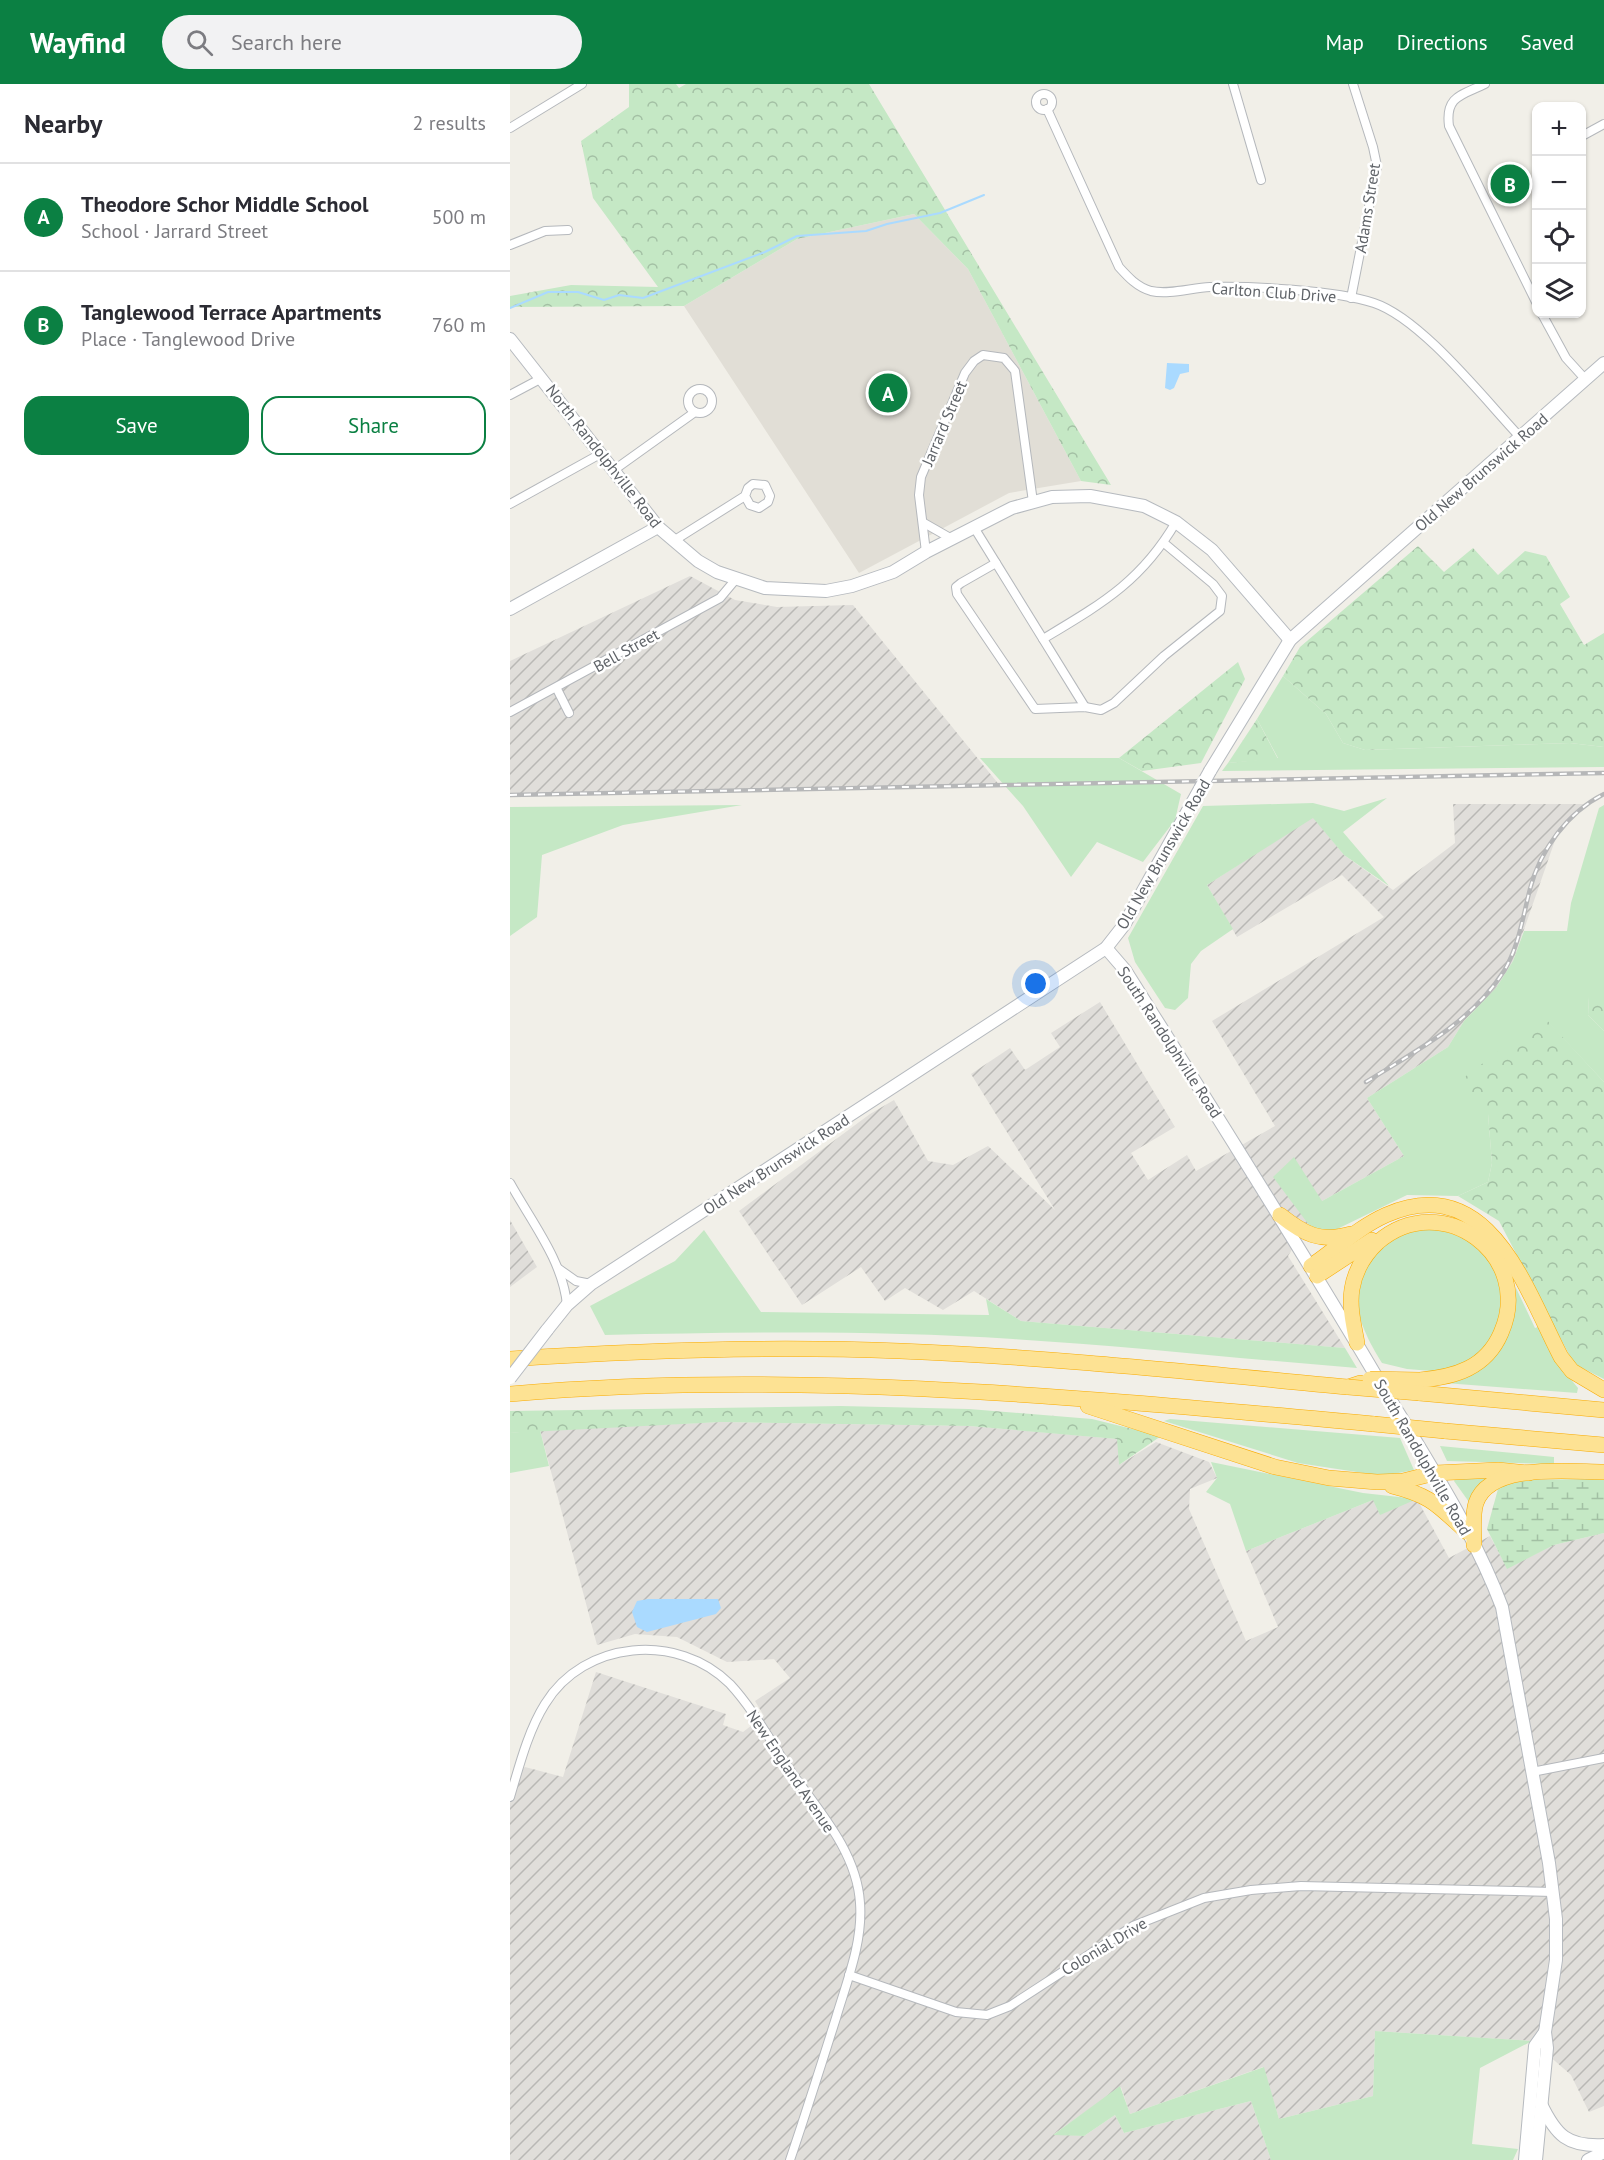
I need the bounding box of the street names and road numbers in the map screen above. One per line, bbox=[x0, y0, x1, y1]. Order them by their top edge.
street label: Adams Street bbox=[1350, 161, 1384, 254]
street label: Carlton Club Drive bbox=[1211, 278, 1337, 306]
street label: Jarrard Street bbox=[917, 377, 971, 470]
street label: North Randolphville Road bbox=[542, 380, 666, 532]
street label: Old New Brunswick Road bbox=[1410, 409, 1552, 535]
street label: Bell Street bbox=[590, 624, 663, 676]
street label: Old New Brunswick Road bbox=[1112, 775, 1214, 933]
street label: South Randolphville Road bbox=[1113, 962, 1227, 1122]
street label: Old New Brunswick Road bbox=[699, 1109, 853, 1219]
street label: South Randolphville Road bbox=[1370, 1375, 1476, 1539]
street label: New England Avenue bbox=[742, 1706, 840, 1836]
street label: Colonial Drive bbox=[1058, 1913, 1150, 1979]

